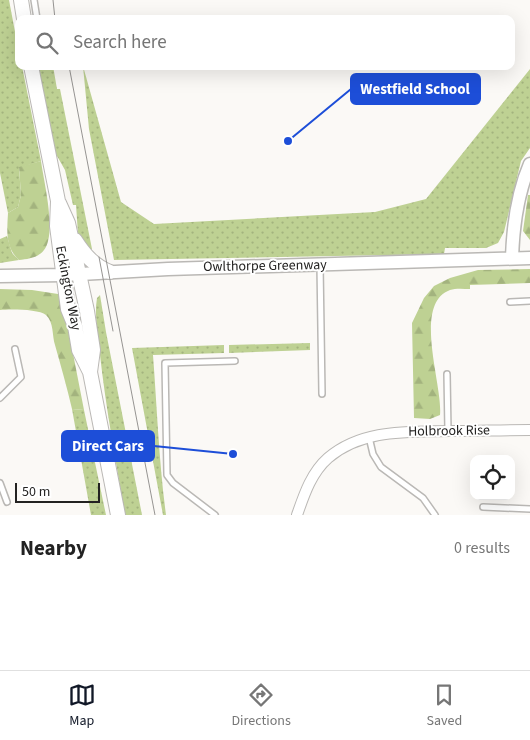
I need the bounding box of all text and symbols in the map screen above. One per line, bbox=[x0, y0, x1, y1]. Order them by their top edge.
search box bbox=[15, 15, 515, 70]
icon: search bbox=[33, 29, 61, 57]
text: Search here bbox=[73, 29, 167, 56]
callout: Westfield School bbox=[351, 74, 480, 104]
text: Westfield School bbox=[360, 79, 470, 100]
street label: Eckington Way bbox=[50, 244, 86, 332]
street label: Owlthorpe Greenway bbox=[203, 255, 327, 277]
street label: Holbrook Rise bbox=[408, 420, 490, 442]
callout: Direct Cars bbox=[62, 431, 154, 461]
text: Direct Cars bbox=[72, 436, 144, 457]
map controls bbox=[470, 455, 515, 500]
button: locate bbox=[470, 455, 515, 500]
scale bar bbox=[15, 480, 100, 503]
text: 50 m bbox=[22, 482, 50, 502]
text: Nearby bbox=[20, 533, 87, 563]
text: 0 results bbox=[454, 537, 510, 559]
tab: Map bbox=[68, 681, 96, 731]
tab: Directions bbox=[232, 681, 291, 731]
tab: Saved bbox=[426, 681, 462, 731]

